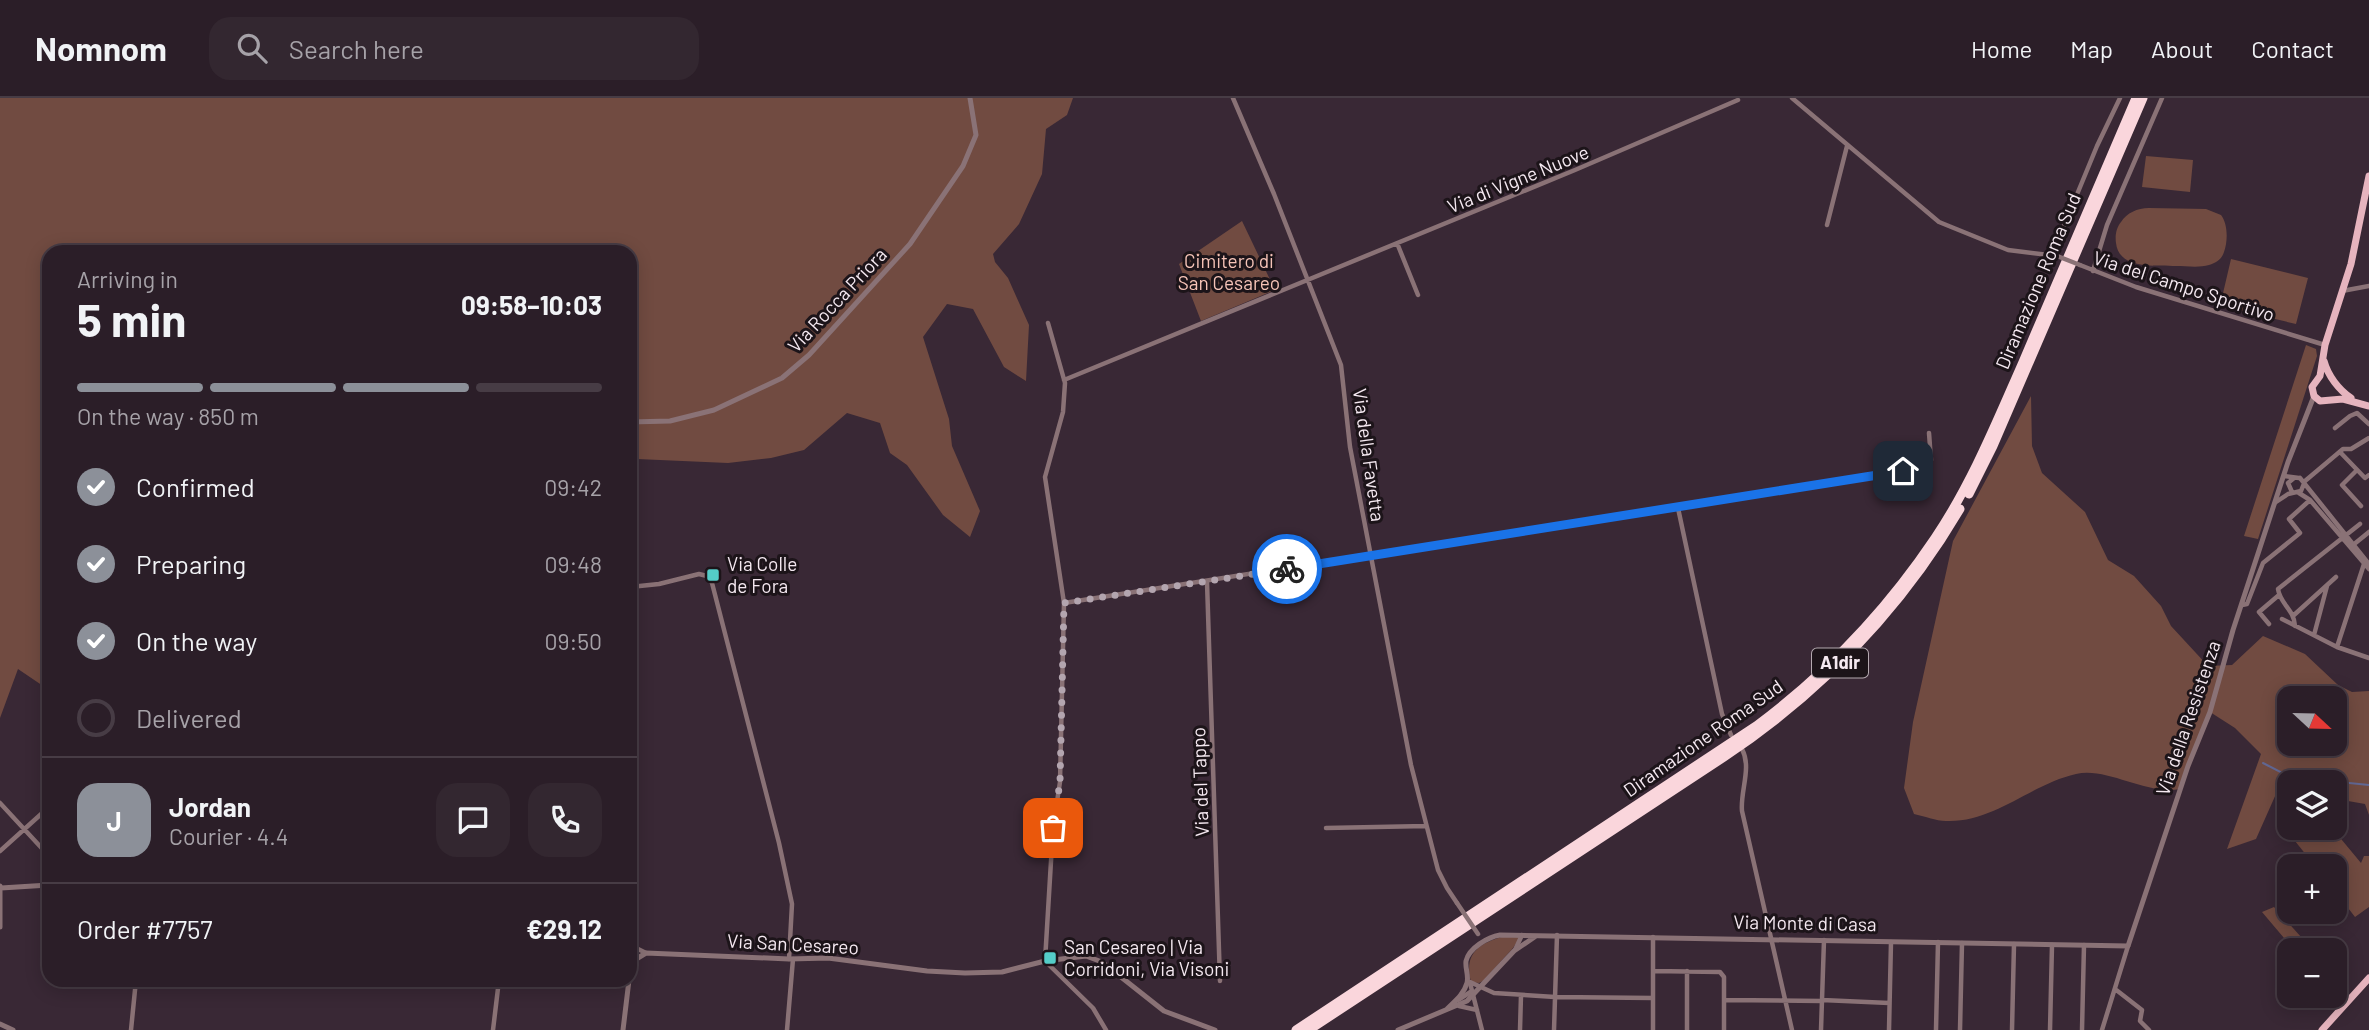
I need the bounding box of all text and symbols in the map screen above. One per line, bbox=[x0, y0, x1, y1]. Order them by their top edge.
search box bbox=[209, 17, 699, 80]
text: Nomnom bbox=[35, 28, 167, 68]
icon: search bbox=[233, 29, 271, 67]
text: Search here bbox=[289, 33, 424, 64]
text: Home bbox=[1971, 34, 2032, 63]
text: Map bbox=[2070, 34, 2113, 63]
text: About bbox=[2151, 34, 2213, 63]
text: Contact bbox=[2251, 34, 2334, 63]
street label: Via di Vigne Nuove bbox=[1444, 140, 1592, 217]
street label: Diramazione Roma Sud bbox=[1990, 189, 2085, 372]
street label: Via Rocca Priora bbox=[782, 243, 891, 357]
street label: Via del Campo Sportivo bbox=[2091, 245, 2278, 326]
park label: Cimitero di San Cesareo bbox=[1178, 249, 1280, 294]
text: Arriving in bbox=[77, 265, 178, 293]
text: 09:58–10:03 bbox=[461, 289, 602, 320]
text: 5 min bbox=[77, 291, 186, 346]
street label: Via della Favetta bbox=[1349, 387, 1390, 523]
text: On the way · 850 m bbox=[77, 402, 259, 430]
pin bbox=[1873, 441, 1933, 501]
icon: home bbox=[1884, 452, 1922, 490]
icon: check bbox=[77, 468, 115, 506]
text: Confirmed bbox=[136, 471, 255, 502]
text: 09:42 bbox=[544, 473, 602, 501]
courier bbox=[1252, 534, 1322, 604]
icon: check bbox=[77, 545, 115, 583]
text: Preparing bbox=[136, 548, 246, 579]
text: 09:48 bbox=[545, 550, 602, 578]
icon: bike bbox=[1268, 550, 1306, 588]
place label: Via Colle de Fora bbox=[727, 552, 797, 597]
marker: Via Colle de Fora bbox=[705, 567, 721, 583]
icon: check bbox=[77, 622, 115, 660]
text: On the way bbox=[136, 625, 257, 656]
text: 09:50 bbox=[544, 627, 602, 655]
street label: Via della Resistenza bbox=[2150, 637, 2225, 798]
road number: A1dir bbox=[1812, 648, 1868, 678]
street label: Diramazione Roma Sud bbox=[1619, 674, 1787, 801]
north arrow bbox=[2277, 686, 2347, 756]
map controls bbox=[2277, 686, 2347, 1008]
text: Delivered bbox=[136, 702, 242, 733]
street label: Via del Tappo bbox=[1186, 727, 1213, 837]
button: layers bbox=[2277, 770, 2347, 840]
button: chat bbox=[436, 783, 510, 857]
button: phone bbox=[528, 783, 602, 857]
text: Jordan bbox=[169, 791, 251, 822]
pin bbox=[1023, 798, 1083, 858]
text: J bbox=[106, 805, 122, 836]
icon: bag bbox=[1034, 809, 1072, 847]
text: Courier · 4.4 bbox=[169, 822, 288, 850]
button: + bbox=[2277, 854, 2347, 924]
street label: Via Monte di Casa bbox=[1733, 910, 1877, 935]
text: Order #7757 bbox=[77, 913, 213, 944]
text: €29.12 bbox=[526, 913, 602, 944]
street label: Via San Cesareo bbox=[727, 929, 860, 958]
place label: San Cesareo | Via Corridoni, Via Visoni bbox=[1064, 935, 1229, 980]
button: − bbox=[2277, 938, 2347, 1008]
marker: San Cesareo | Via Corridoni, Via Visoni bbox=[1042, 950, 1058, 966]

